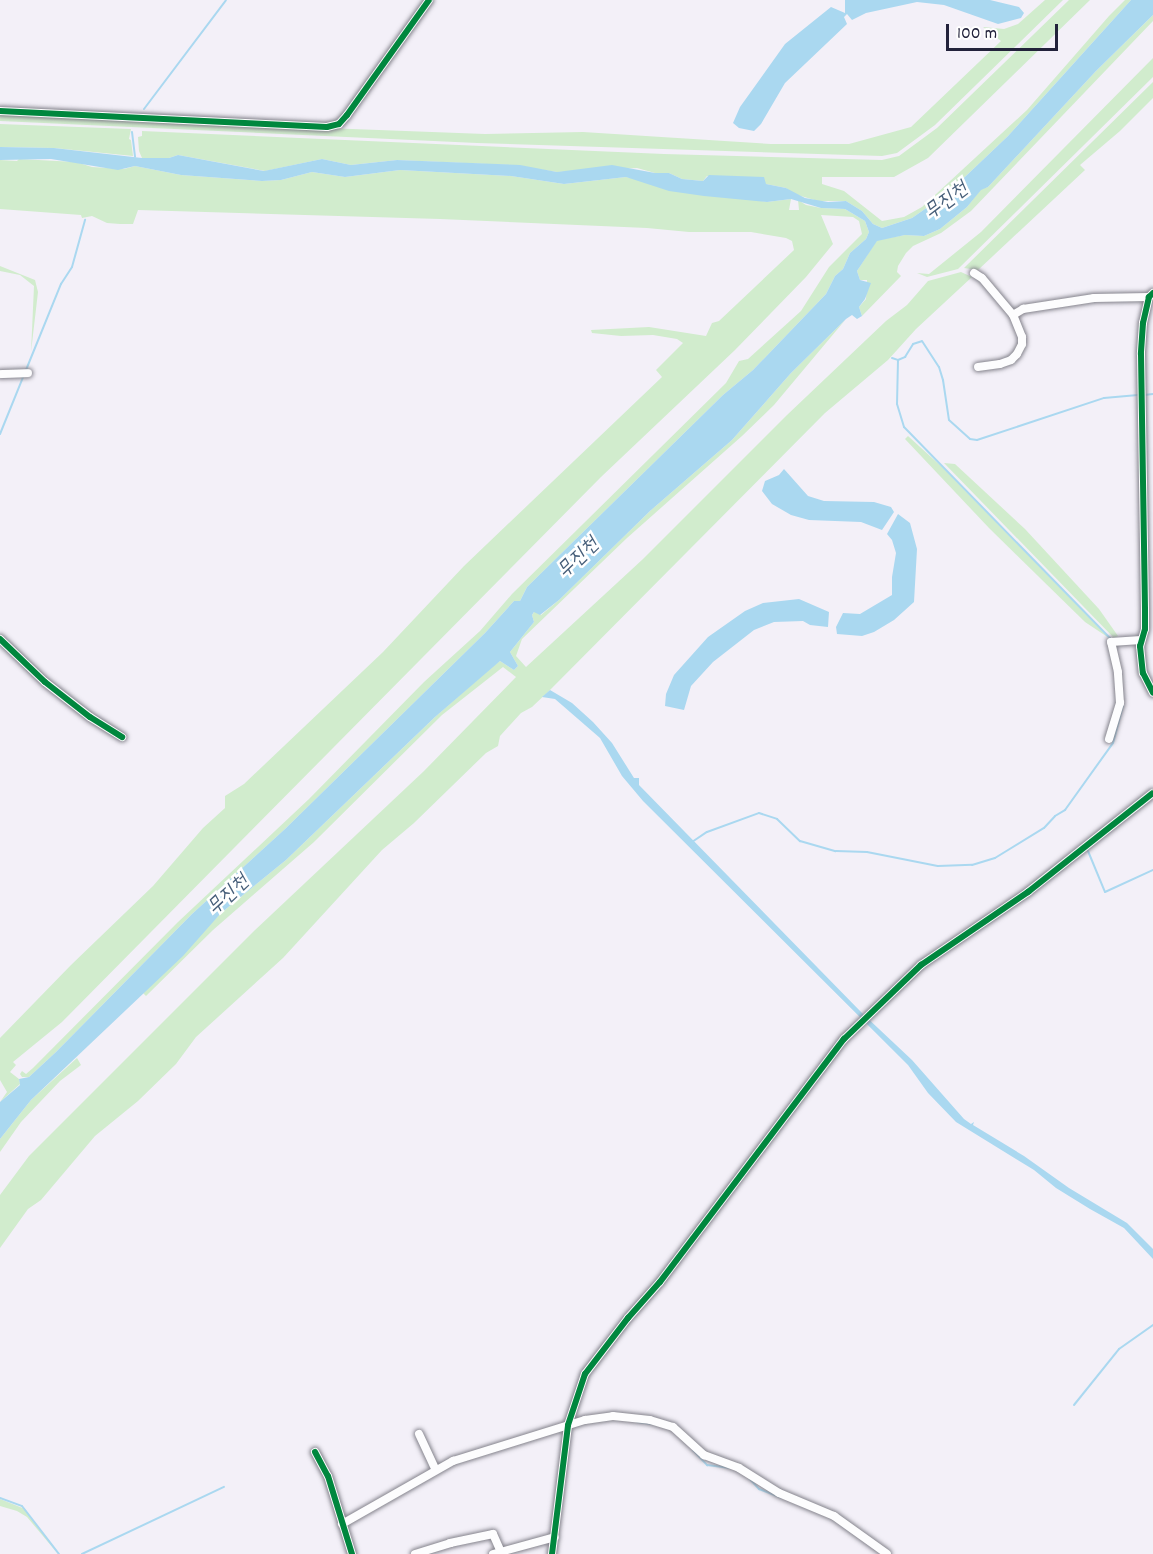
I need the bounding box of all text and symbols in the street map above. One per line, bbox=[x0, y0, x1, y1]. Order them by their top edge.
scale bar bbox=[949, 12, 1062, 50]
text: 100 m bbox=[957, 22, 997, 47]
water label: 무진천 bbox=[920, 178, 974, 226]
water label: 무진천 bbox=[553, 534, 605, 584]
water label: 무진천 bbox=[203, 871, 255, 921]

